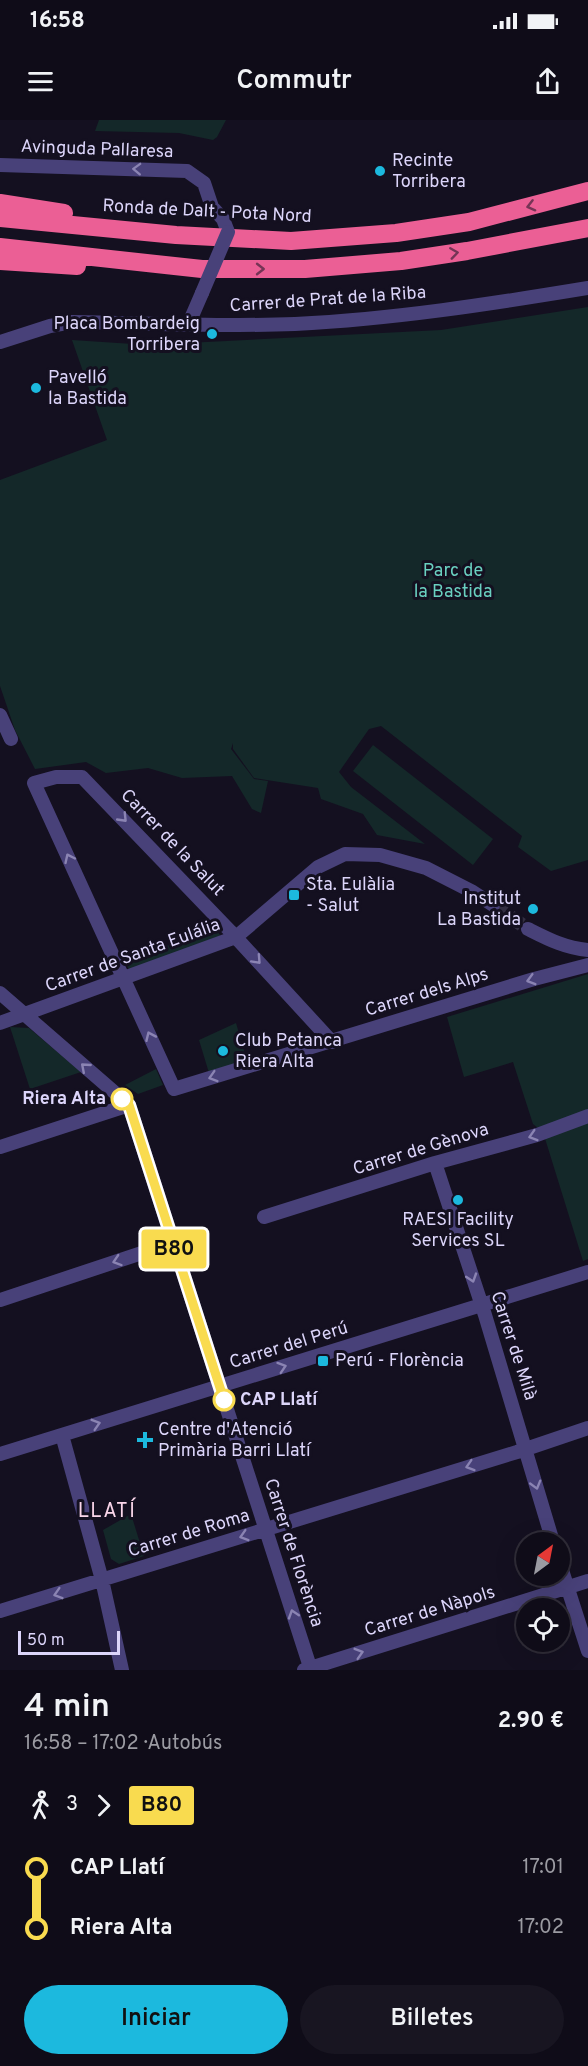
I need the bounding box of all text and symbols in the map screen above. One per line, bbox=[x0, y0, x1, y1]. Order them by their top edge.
text: 16:58 bbox=[30, 8, 85, 35]
text: Commutr bbox=[236, 64, 352, 98]
icon: menu bbox=[24, 65, 57, 98]
icon: share bbox=[531, 65, 564, 98]
street label: Avinguda Pallaresa bbox=[20, 136, 174, 164]
place label: Recinte Torribera bbox=[392, 150, 466, 194]
one-way arrow bbox=[132, 163, 141, 175]
marker: Recinte Torribera bbox=[373, 164, 387, 178]
street label: Ronda de Dalt - Pota Nord bbox=[102, 195, 312, 229]
one-way arrow bbox=[526, 198, 536, 211]
one-way arrow bbox=[450, 248, 459, 260]
one-way arrow bbox=[256, 263, 265, 275]
street label: Carrer de Prat de la Riba bbox=[229, 282, 427, 318]
place label: Placa Bombardeig Torribera bbox=[53, 313, 200, 357]
marker: Placa Bombardeig Torribera bbox=[205, 327, 219, 341]
place label: Pavelló la Bastida bbox=[48, 367, 127, 411]
marker: Pavelló la Bastida bbox=[29, 381, 43, 395]
park label: Parc de la Bastida bbox=[414, 560, 492, 604]
street label: Carrer de la Salut bbox=[115, 785, 229, 901]
one-way arrow bbox=[116, 811, 127, 822]
one-way arrow bbox=[64, 854, 76, 865]
place label: Sta. Eulàlia - Salut bbox=[306, 874, 395, 918]
marker: Sta. Eulàlia - Salut bbox=[287, 888, 301, 902]
place label: Institut La Bastida bbox=[437, 888, 521, 932]
marker: Institut La Bastida bbox=[526, 902, 540, 916]
street label: Carrer de Santa Eulália bbox=[42, 914, 224, 998]
one-way arrow bbox=[250, 953, 261, 963]
street label: Carrer dels Alps bbox=[363, 963, 491, 1023]
one-way arrow bbox=[526, 973, 537, 985]
place label: Club Petanca Riera Alta bbox=[235, 1030, 342, 1074]
one-way arrow bbox=[145, 1031, 157, 1042]
marker: Club Petanca Riera Alta bbox=[216, 1044, 230, 1058]
one-way arrow bbox=[81, 1063, 92, 1074]
one-way arrow bbox=[208, 1070, 219, 1082]
place label: Riera Alta bbox=[22, 1088, 106, 1111]
marker: Riera Alta bbox=[111, 1088, 133, 1110]
street label: Carrer de Gènova bbox=[350, 1118, 492, 1182]
one-way arrow bbox=[528, 1128, 539, 1141]
marker: RAESI Facility Services SL bbox=[451, 1193, 465, 1207]
place label: RAESI Facility Services SL bbox=[402, 1209, 514, 1253]
line badge: B80 bbox=[140, 1230, 208, 1268]
text: B80 bbox=[153, 1236, 195, 1263]
one-way arrow bbox=[112, 1254, 123, 1267]
one-way arrow bbox=[465, 1272, 478, 1283]
street label: Carrer de Milà bbox=[485, 1289, 541, 1403]
street label: Carrer del Perú bbox=[227, 1317, 351, 1375]
place label: Perú - Florència bbox=[335, 1350, 464, 1373]
marker: Perú - Florència bbox=[316, 1354, 330, 1368]
one-way arrow bbox=[276, 1362, 287, 1374]
marker: CAP Llatí bbox=[213, 1389, 235, 1411]
place label: CAP Llatí bbox=[240, 1389, 319, 1412]
one-way arrow bbox=[90, 1419, 101, 1431]
place label: Centre d'Atenció Primària Barri Llatí bbox=[158, 1419, 312, 1463]
marker: Centre d'Atenció Primària Barri Llatí bbox=[136, 1431, 154, 1449]
one-way arrow bbox=[465, 1459, 476, 1471]
street label: Carrer de Florència bbox=[258, 1476, 328, 1630]
one-way arrow bbox=[529, 1479, 542, 1489]
district label: LLATÍ bbox=[78, 1497, 137, 1525]
street label: Carrer de Roma bbox=[125, 1505, 253, 1563]
one-way arrow bbox=[239, 1529, 250, 1541]
north arrow bbox=[516, 1532, 570, 1586]
map controls bbox=[516, 1532, 570, 1652]
street label: Carrer de Nàpols bbox=[362, 1581, 498, 1643]
one-way arrow bbox=[53, 1586, 64, 1599]
button: locate bbox=[516, 1598, 570, 1652]
one-way arrow bbox=[288, 1609, 300, 1620]
scale bar bbox=[18, 1628, 120, 1656]
text: 50 m bbox=[27, 1631, 65, 1651]
one-way arrow bbox=[353, 1648, 364, 1660]
text: 4 min bbox=[24, 1687, 110, 1729]
text: 2.90 € bbox=[498, 1708, 564, 1735]
text: 16:58 – 17:02 · Autobús bbox=[24, 1731, 222, 1757]
icon: walk bbox=[24, 1789, 57, 1822]
icon: forward bbox=[87, 1789, 120, 1822]
text: 3 bbox=[66, 1792, 78, 1818]
text: B80 bbox=[141, 1792, 182, 1819]
text: CAP Llatí bbox=[70, 1855, 164, 1882]
text: 17:01 bbox=[522, 1855, 564, 1881]
text: Riera Alta bbox=[70, 1915, 172, 1942]
text: 17:02 bbox=[517, 1915, 564, 1941]
button: Iniciar bbox=[24, 1985, 288, 2054]
button: Billetes bbox=[300, 1985, 564, 2054]

